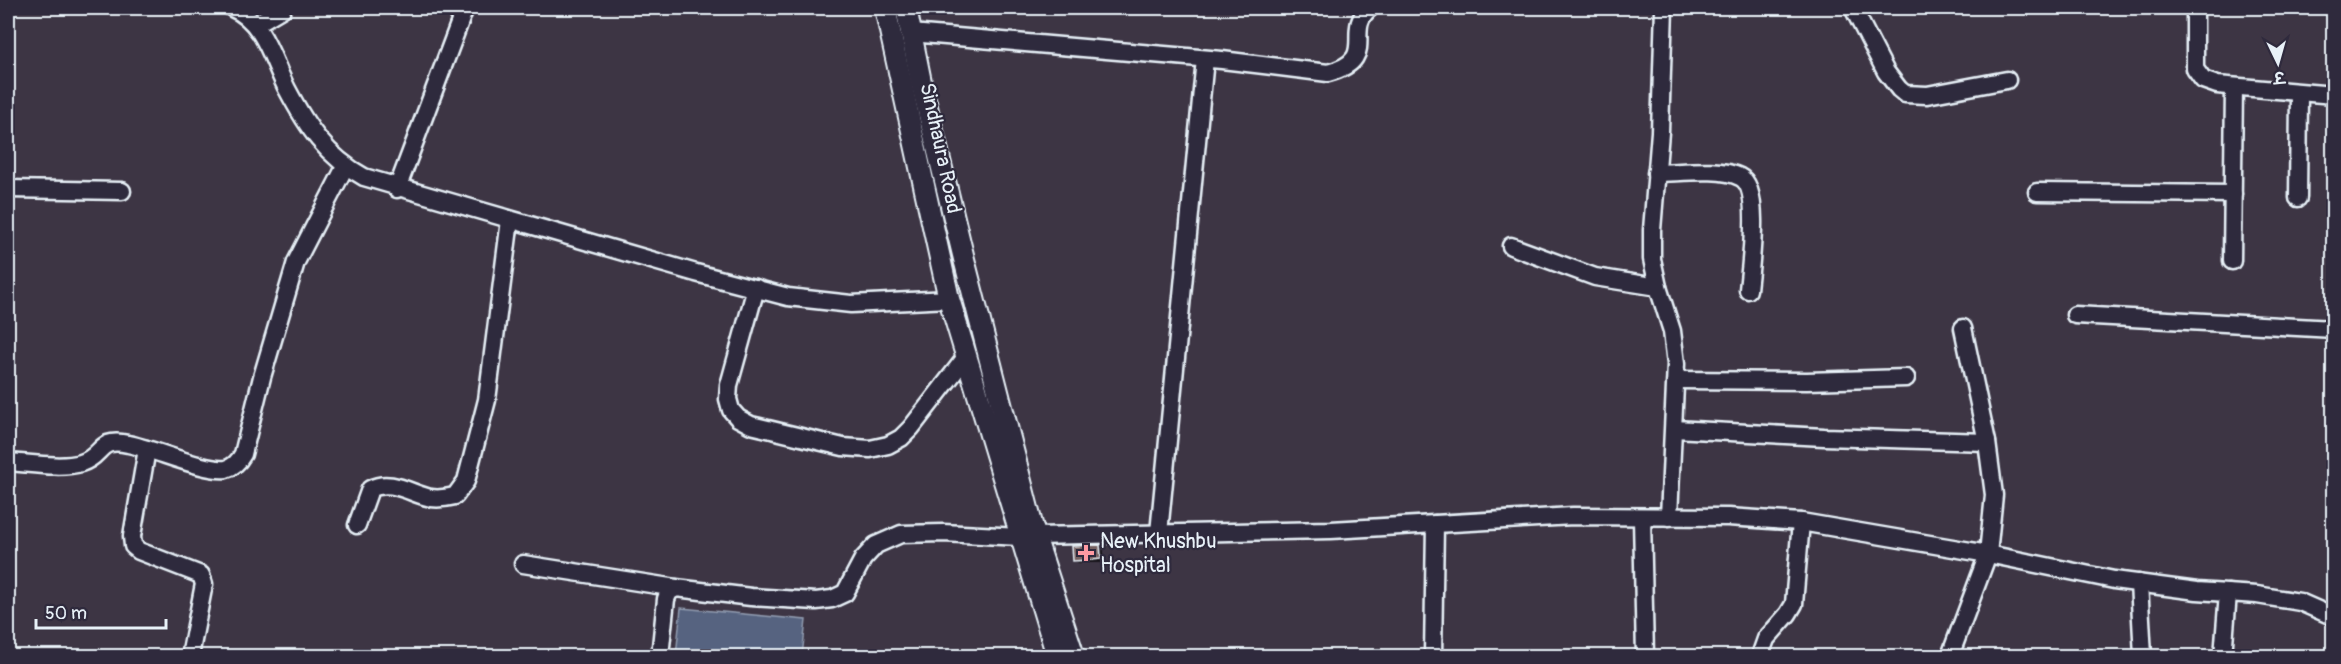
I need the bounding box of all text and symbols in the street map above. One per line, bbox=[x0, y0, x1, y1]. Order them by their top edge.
north arrow bbox=[2248, 33, 2308, 93]
text: उ bbox=[2272, 66, 2287, 87]
street label: Sindhaura Road bbox=[913, 80, 968, 216]
place label: New Khushbu Hospital bbox=[1100, 528, 1216, 579]
marker: New Khushbu Hospital bbox=[1077, 544, 1095, 562]
scale bar bbox=[36, 592, 166, 630]
text: 50 m bbox=[45, 602, 87, 625]

